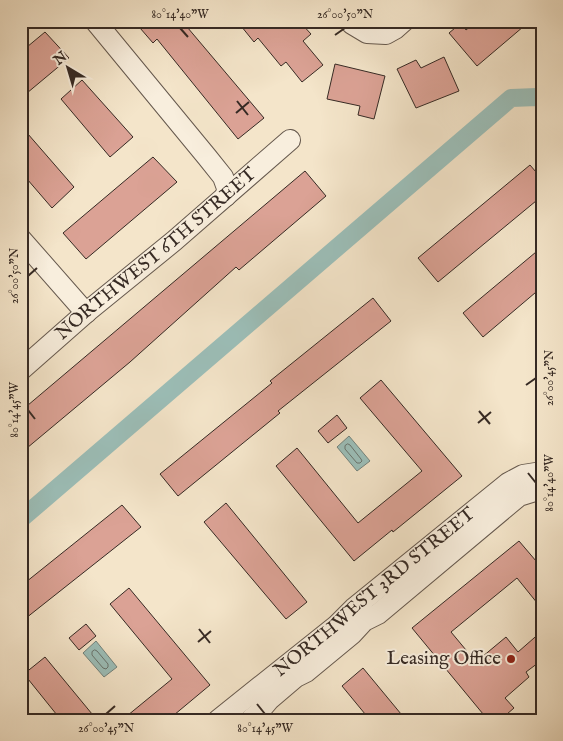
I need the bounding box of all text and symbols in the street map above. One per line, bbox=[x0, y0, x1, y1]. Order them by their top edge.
text: 80°14'40"W bbox=[151, 7, 209, 22]
text: 26°00'50"N bbox=[317, 7, 374, 22]
north arrow bbox=[42, 42, 92, 92]
text: N bbox=[50, 48, 71, 70]
street label: NORTHWEST 6TH STREET bbox=[51, 162, 262, 346]
text: 26°00'50"N bbox=[7, 247, 22, 304]
text: 26°00'45"N bbox=[542, 349, 557, 406]
text: 80°14'45"W bbox=[7, 382, 22, 438]
text: 80°14'40"W bbox=[542, 454, 557, 512]
street label: NORTHWEST 3RD STREET bbox=[269, 502, 480, 683]
place label: Leasing Office bbox=[387, 647, 501, 671]
marker: Leasing Office bbox=[505, 653, 517, 665]
text: 26°00'45"N bbox=[78, 721, 135, 736]
text: 80°14'45"W bbox=[237, 721, 293, 736]

